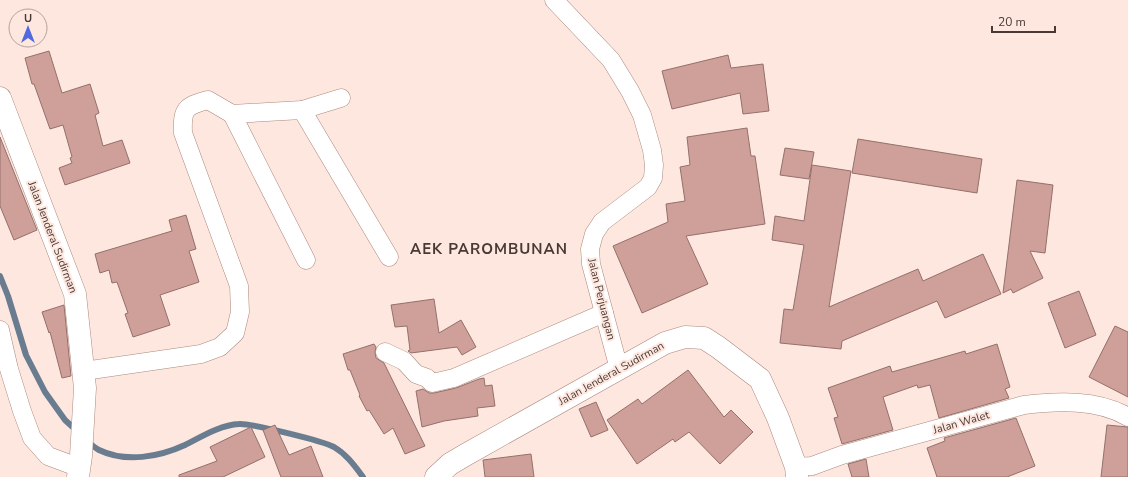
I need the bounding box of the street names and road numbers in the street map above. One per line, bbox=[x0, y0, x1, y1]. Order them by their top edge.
street label: Jalan Jenderal Sudirman bbox=[24, 178, 81, 295]
street label: Jalan Perjuangan bbox=[584, 256, 619, 341]
street label: Jalan Jenderal Sudirman bbox=[555, 338, 667, 409]
street label: Jalan Walet bbox=[930, 407, 991, 438]

